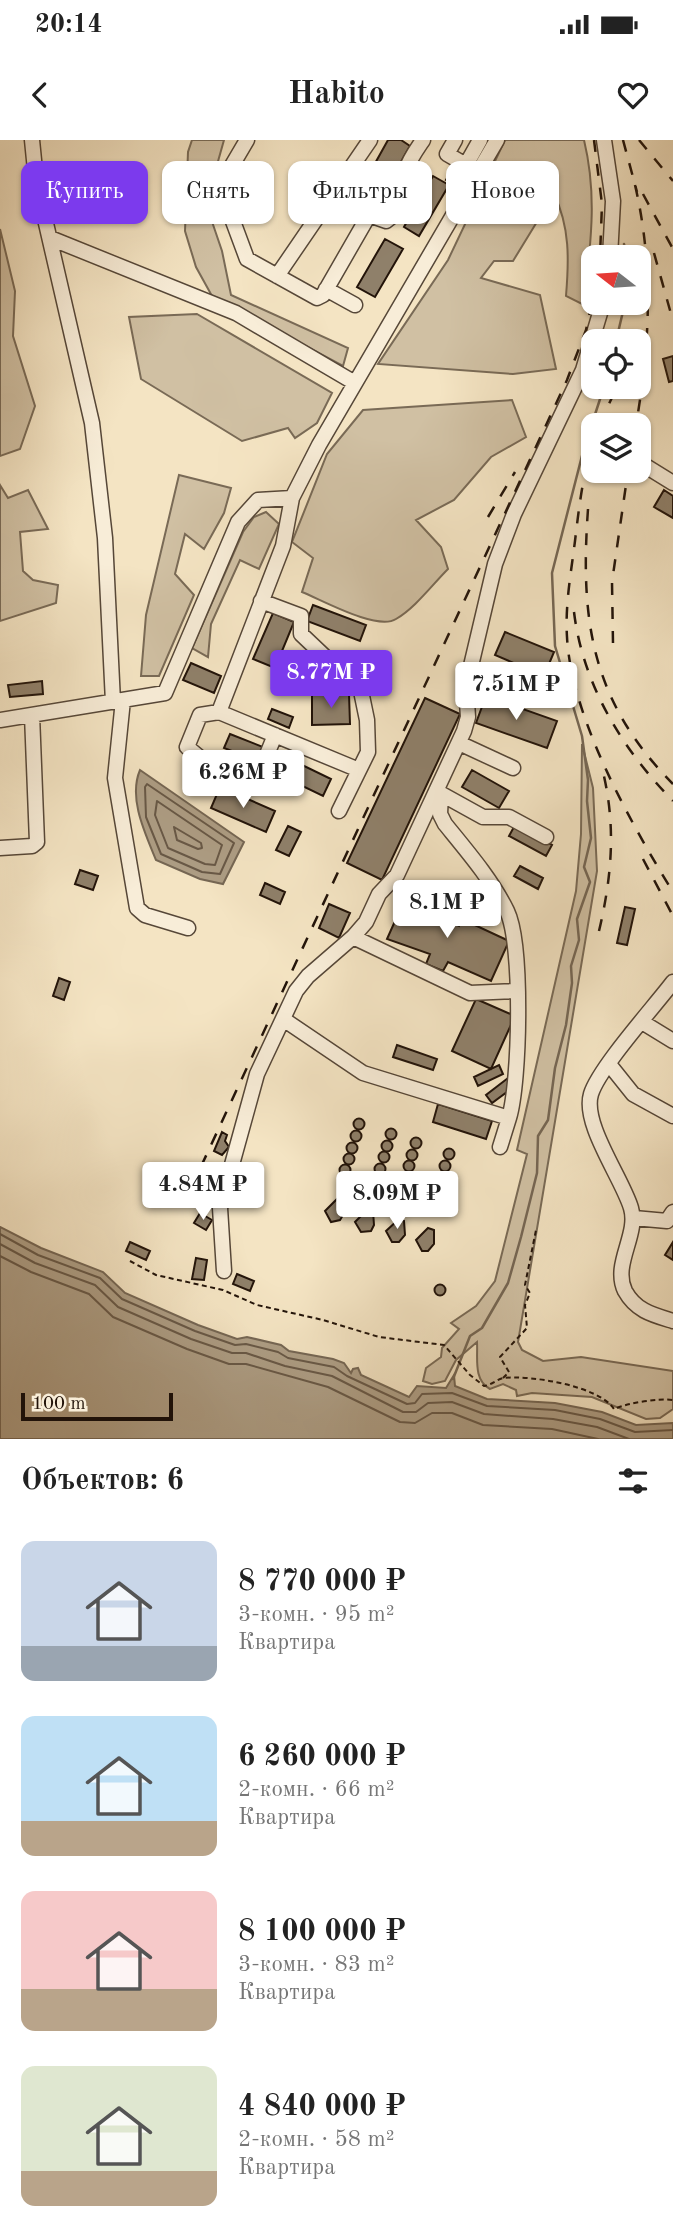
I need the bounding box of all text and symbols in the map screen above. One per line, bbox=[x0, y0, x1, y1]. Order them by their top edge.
text: 20:14 bbox=[35, 12, 103, 38]
icon: back bbox=[21, 76, 59, 114]
icon: heart bbox=[614, 76, 652, 114]
text: Habito bbox=[288, 79, 385, 111]
chip: Купить bbox=[21, 161, 148, 224]
chip: Снять bbox=[162, 161, 274, 224]
chip: Фильтры bbox=[288, 161, 432, 224]
chip: Новое bbox=[446, 161, 559, 224]
north arrow bbox=[581, 245, 651, 315]
map controls bbox=[581, 245, 651, 483]
button: locate bbox=[581, 329, 651, 399]
button: layers bbox=[581, 413, 651, 483]
pin: 8.77M ₽ bbox=[266, 650, 396, 710]
text: 8.77M ₽ bbox=[286, 661, 376, 684]
pin: 7.51M ₽ bbox=[451, 662, 581, 722]
text: 7.51M ₽ bbox=[471, 673, 561, 696]
pin: 6.26M ₽ bbox=[178, 750, 308, 810]
text: 6.26M ₽ bbox=[198, 761, 288, 784]
pin: 8.1M ₽ bbox=[390, 880, 504, 940]
text: 8.1M ₽ bbox=[409, 891, 485, 914]
pin: 4.84M ₽ bbox=[138, 1163, 268, 1222]
pin: 8.09M ₽ bbox=[332, 1172, 462, 1231]
text: 4.84M ₽ bbox=[158, 1173, 248, 1196]
text: 8.09M ₽ bbox=[352, 1182, 442, 1205]
scale bar bbox=[21, 1390, 173, 1422]
text: 100 m bbox=[32, 1395, 85, 1414]
icon: filters bbox=[614, 1462, 652, 1500]
text: Объектов: 6 bbox=[21, 1466, 184, 1496]
text: 8 770 000 ₽ bbox=[238, 1567, 406, 1597]
icon: home bbox=[77, 1569, 161, 1653]
text: 3-комн. · 95 m² bbox=[238, 1603, 395, 1626]
text: Квартира bbox=[238, 1631, 336, 1654]
text: 6 260 000 ₽ bbox=[238, 1742, 406, 1772]
icon: home bbox=[77, 1744, 161, 1828]
text: 2-комн. · 66 m² bbox=[238, 1778, 395, 1801]
text: Квартира bbox=[238, 1806, 336, 1829]
text: 8 100 000 ₽ bbox=[238, 1917, 406, 1947]
icon: home bbox=[77, 1919, 161, 2003]
text: 3-комн. · 83 m² bbox=[238, 1953, 395, 1976]
text: Квартира bbox=[238, 1981, 336, 2004]
text: 4 840 000 ₽ bbox=[238, 2092, 406, 2122]
icon: home bbox=[77, 2094, 161, 2178]
text: 2-комн. · 58 m² bbox=[238, 2128, 395, 2151]
text: Квартира bbox=[238, 2156, 336, 2179]

